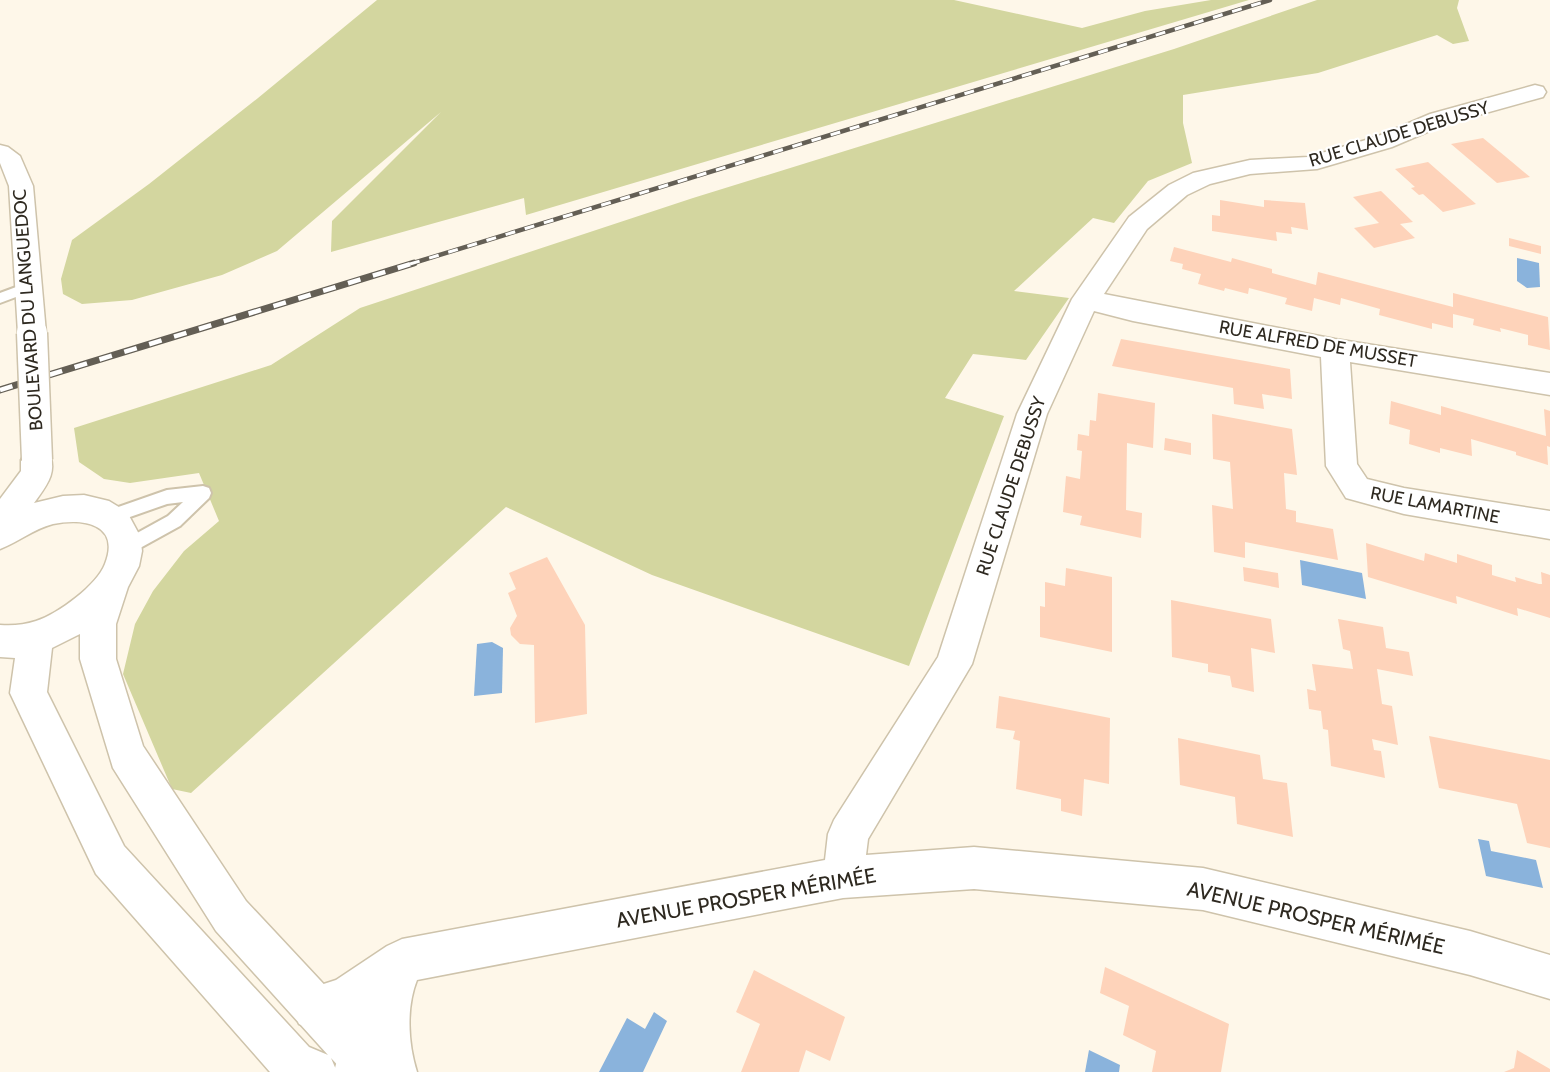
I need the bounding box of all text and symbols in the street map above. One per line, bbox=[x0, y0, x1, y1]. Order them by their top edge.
street label: RUE CLAUDE DEBUSSY bbox=[1306, 96, 1492, 172]
street label: BOULEVARD DU LANGUEDOC bbox=[9, 189, 47, 431]
street label: RUE ALFRED DE MUSSET bbox=[1217, 316, 1419, 372]
street label: RUE CLAUDE DEBUSSY bbox=[972, 393, 1051, 578]
street label: RUE LAMARTINE bbox=[1369, 482, 1502, 528]
street label: AVENUE PROSPER MÉRIMÉE bbox=[614, 862, 878, 933]
street label: AVENUE PROSPER MÉRIMÉE bbox=[1185, 876, 1447, 959]

